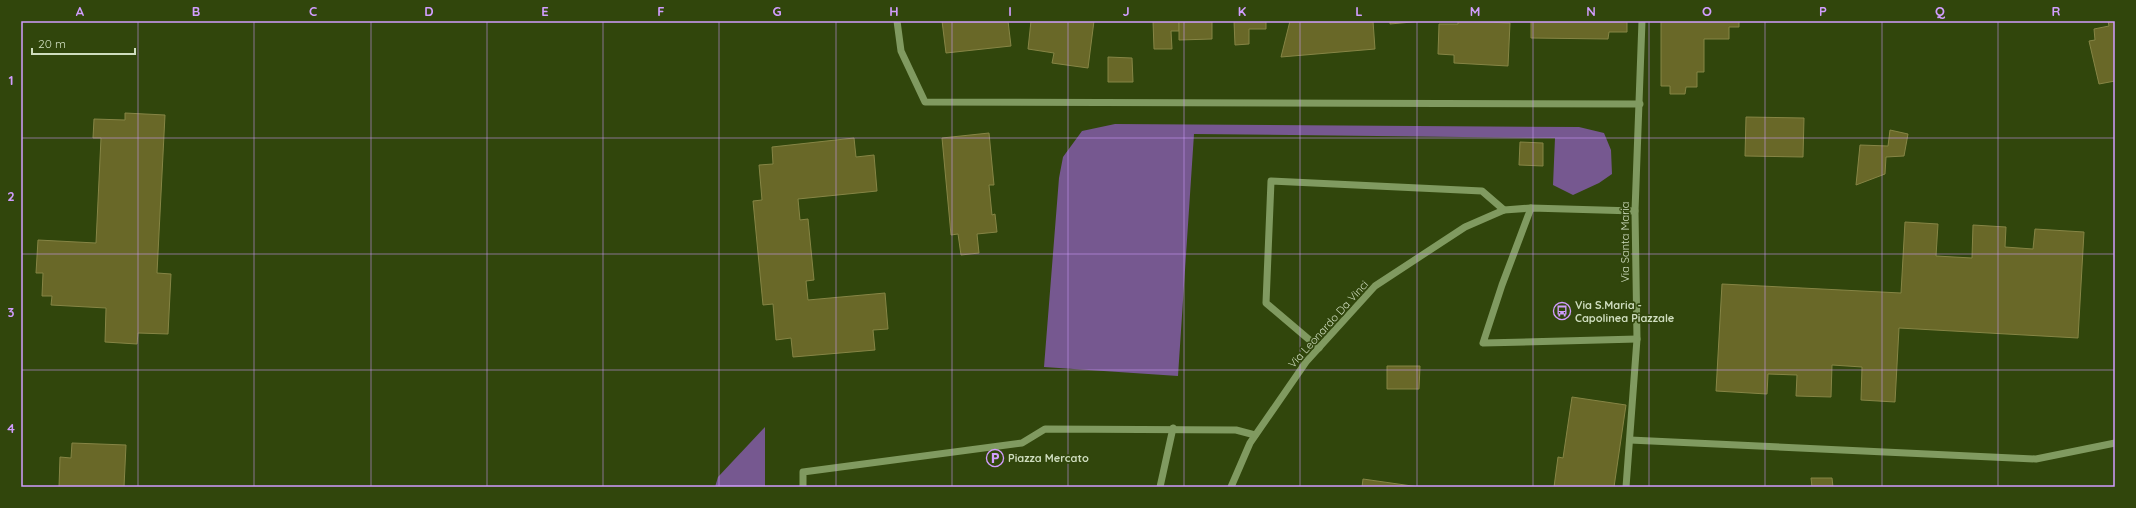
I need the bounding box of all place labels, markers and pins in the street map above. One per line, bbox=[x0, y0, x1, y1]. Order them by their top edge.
place label: Via S.Maria - Capolinea Piazzale bbox=[1575, 298, 1675, 325]
bus stop icon: Via S.Maria - Capolinea Piazzale bbox=[1552, 301, 1572, 321]
parking icon: Piazza Mercato bbox=[985, 448, 1005, 468]
place label: Piazza Mercato bbox=[1008, 451, 1089, 465]

